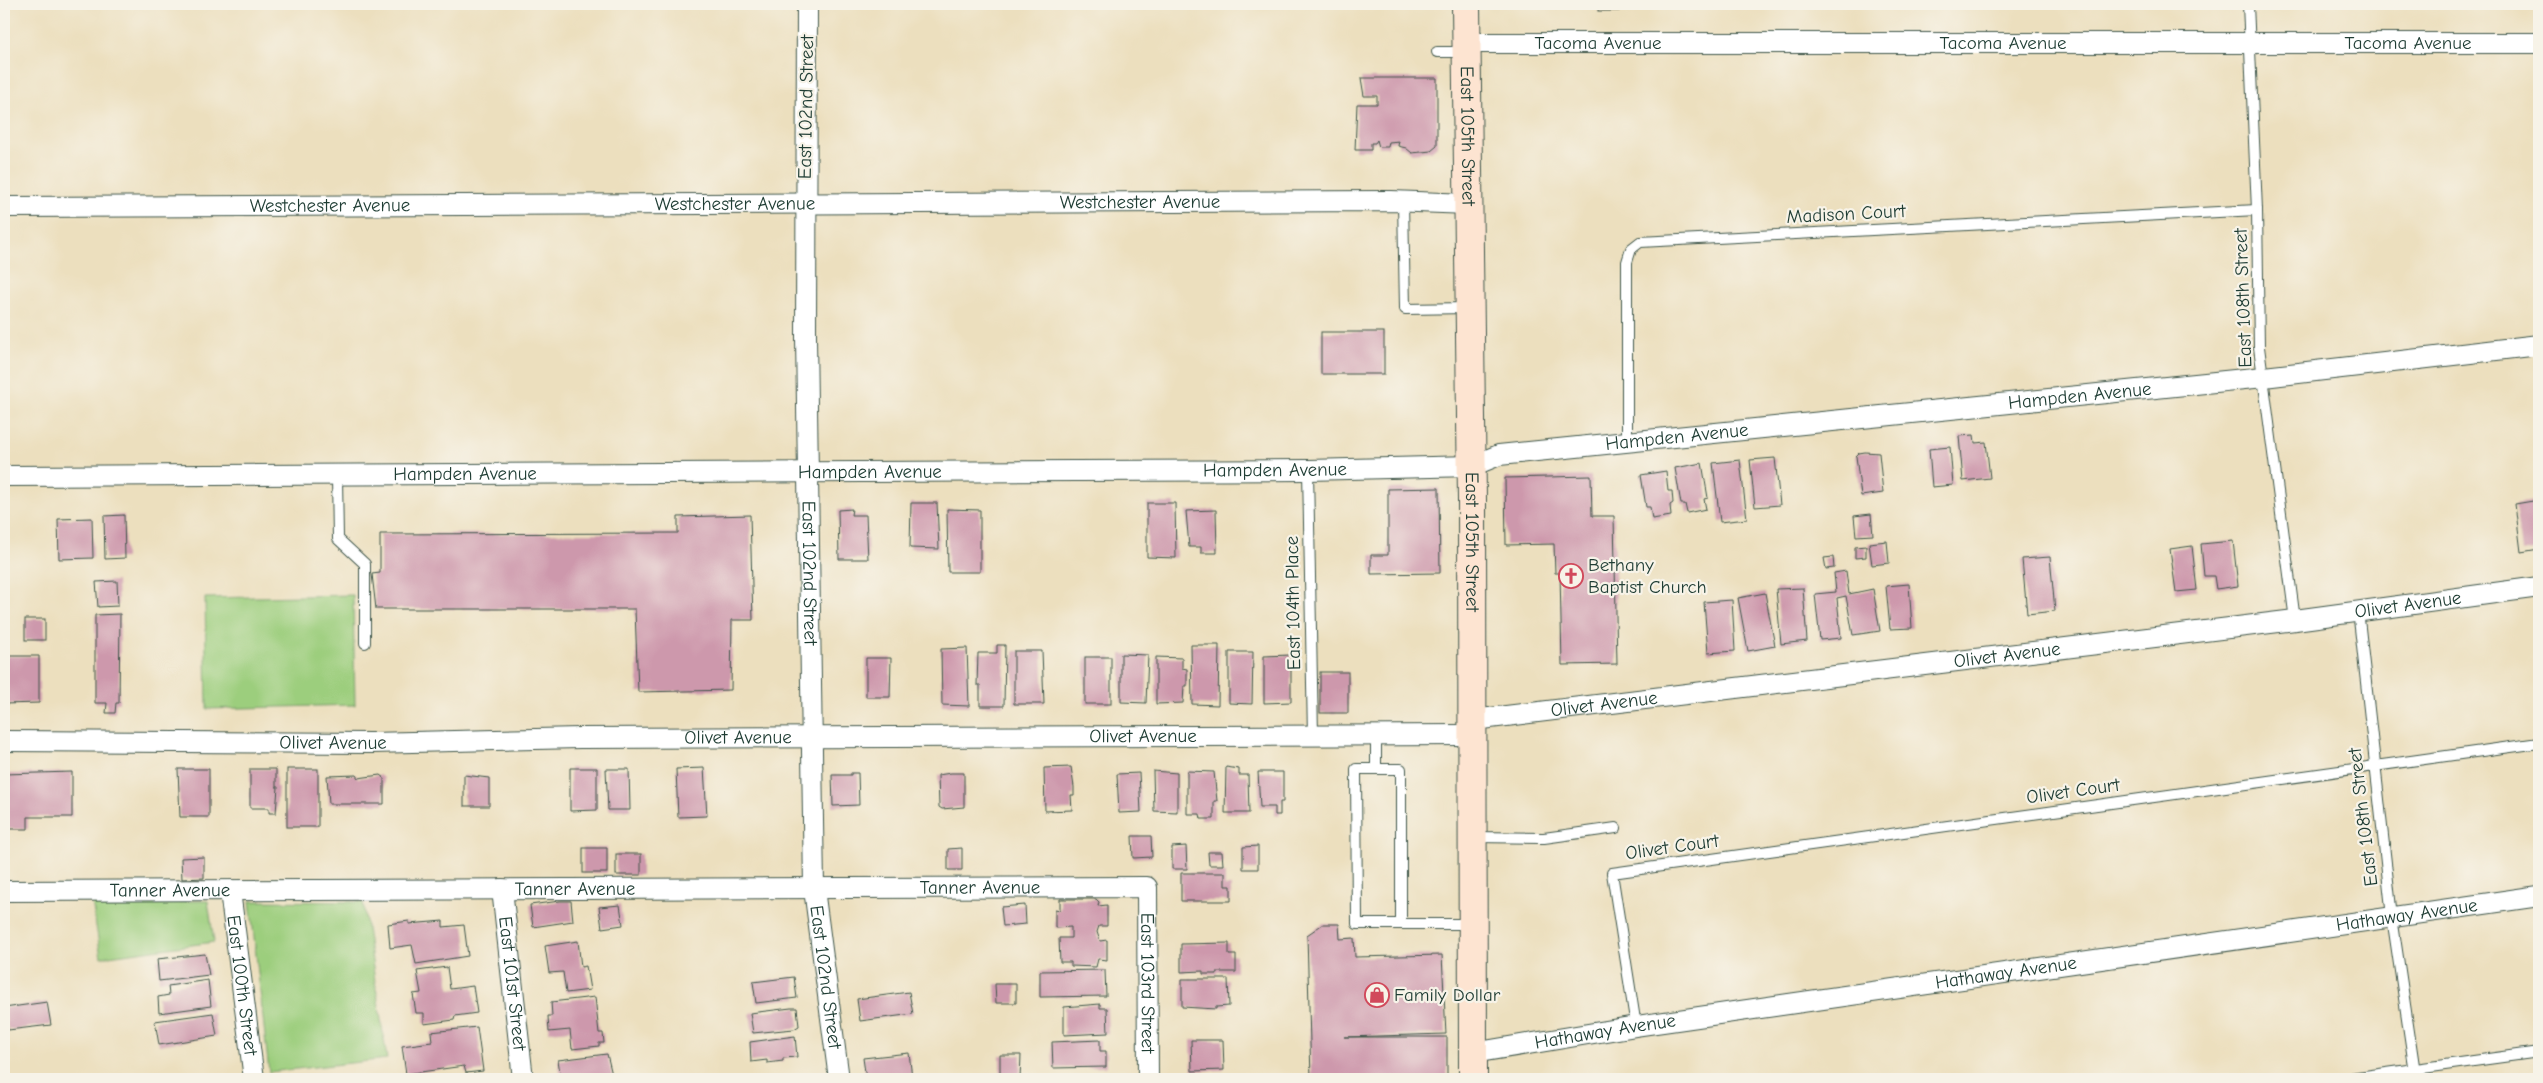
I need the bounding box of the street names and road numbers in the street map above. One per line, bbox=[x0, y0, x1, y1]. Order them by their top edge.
street label: Tacoma Avenue bbox=[1535, 32, 1662, 54]
street label: Tacoma Avenue bbox=[1940, 32, 2067, 54]
street label: Tacoma Avenue bbox=[2345, 32, 2472, 54]
street label: East 102nd Street bbox=[794, 34, 818, 179]
street label: East 105th Street bbox=[1456, 66, 1479, 207]
street label: Westchester Avenue bbox=[1060, 191, 1220, 213]
street label: Westchester Avenue bbox=[655, 192, 815, 215]
street label: Westchester Avenue bbox=[250, 194, 410, 217]
street label: Madison Court bbox=[1786, 200, 1907, 228]
street label: East 108th Street bbox=[2230, 227, 2256, 368]
street label: Hampden Avenue bbox=[2007, 378, 2152, 414]
street label: Hampden Avenue bbox=[1604, 419, 1749, 455]
street label: Hampden Avenue bbox=[1203, 458, 1347, 481]
street label: Hampden Avenue bbox=[798, 461, 942, 483]
street label: Hampden Avenue bbox=[393, 463, 537, 485]
street label: East 105th Street bbox=[1461, 472, 1483, 613]
street label: East 102nd Street bbox=[797, 501, 821, 646]
street label: East 104th Place bbox=[1281, 536, 1305, 670]
street label: Olivet Avenue bbox=[2353, 587, 2463, 623]
street label: Olivet Avenue bbox=[1952, 638, 2062, 672]
street label: Olivet Avenue bbox=[1549, 687, 1659, 721]
street label: Olivet Avenue bbox=[1089, 725, 1197, 747]
street label: Olivet Avenue bbox=[684, 726, 792, 749]
street label: Olivet Avenue bbox=[279, 732, 387, 754]
street label: East 108th Street bbox=[2344, 746, 2382, 888]
street label: Olivet Court bbox=[2025, 773, 2122, 808]
street label: Olivet Court bbox=[1624, 829, 1721, 864]
street label: Tanner Avenue bbox=[920, 876, 1040, 899]
street label: Tanner Avenue bbox=[515, 878, 635, 900]
street label: Tanner Avenue bbox=[110, 879, 230, 902]
street label: Hathaway Avenue bbox=[2335, 894, 2479, 936]
street label: East 102nd Street bbox=[805, 904, 846, 1051]
street label: East 103rd Street bbox=[1136, 913, 1159, 1054]
street label: East 100th Street bbox=[222, 914, 262, 1057]
street label: East 101st Street bbox=[494, 915, 531, 1052]
street label: Hathaway Avenue bbox=[1934, 952, 2078, 994]
street label: Hathaway Avenue bbox=[1533, 1009, 1677, 1054]

